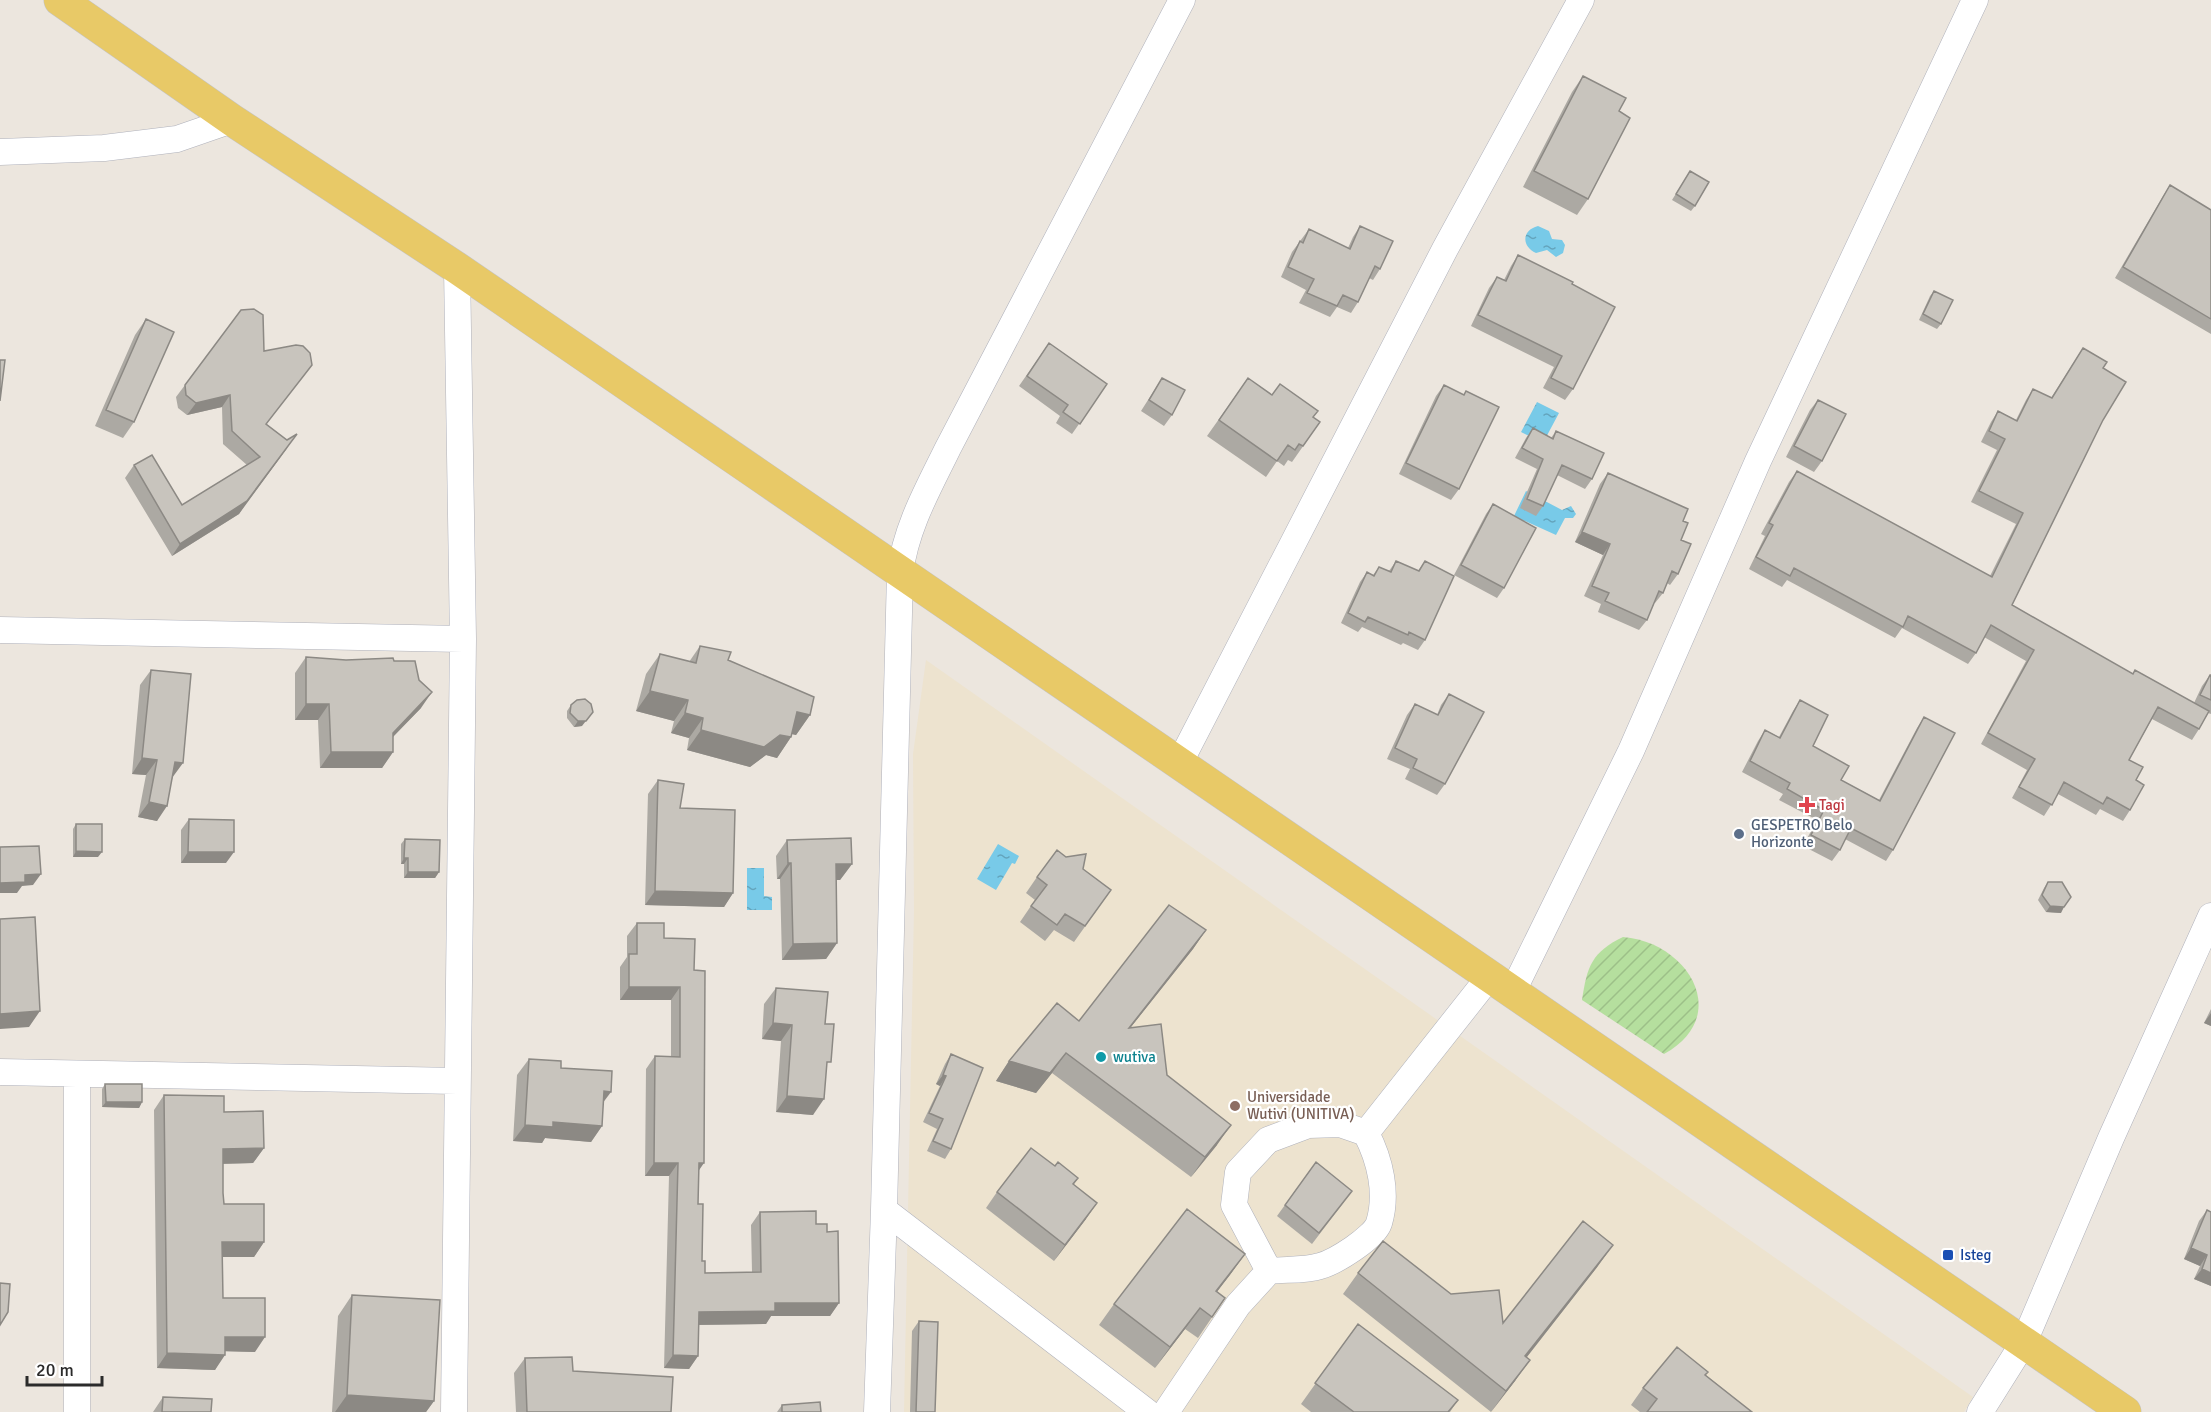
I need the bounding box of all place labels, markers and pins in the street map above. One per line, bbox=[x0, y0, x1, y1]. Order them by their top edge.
place label: Tagi bbox=[1819, 796, 1845, 814]
marker: Tagi bbox=[1800, 798, 1814, 812]
place label: GESPETRO Belo Horizonte bbox=[1751, 816, 1853, 851]
marker: GESPETRO Belo Horizonte bbox=[1732, 827, 1746, 841]
place label: wutiva bbox=[1113, 1048, 1156, 1066]
marker: wutiva bbox=[1094, 1050, 1108, 1064]
place label: Universidade Wutivi (UNITIVA) bbox=[1247, 1088, 1355, 1123]
marker: Universidade Wutivi (UNITIVA) bbox=[1228, 1099, 1242, 1113]
place label: Isteg bbox=[1960, 1246, 1992, 1264]
marker: Isteg bbox=[1941, 1248, 1955, 1262]

